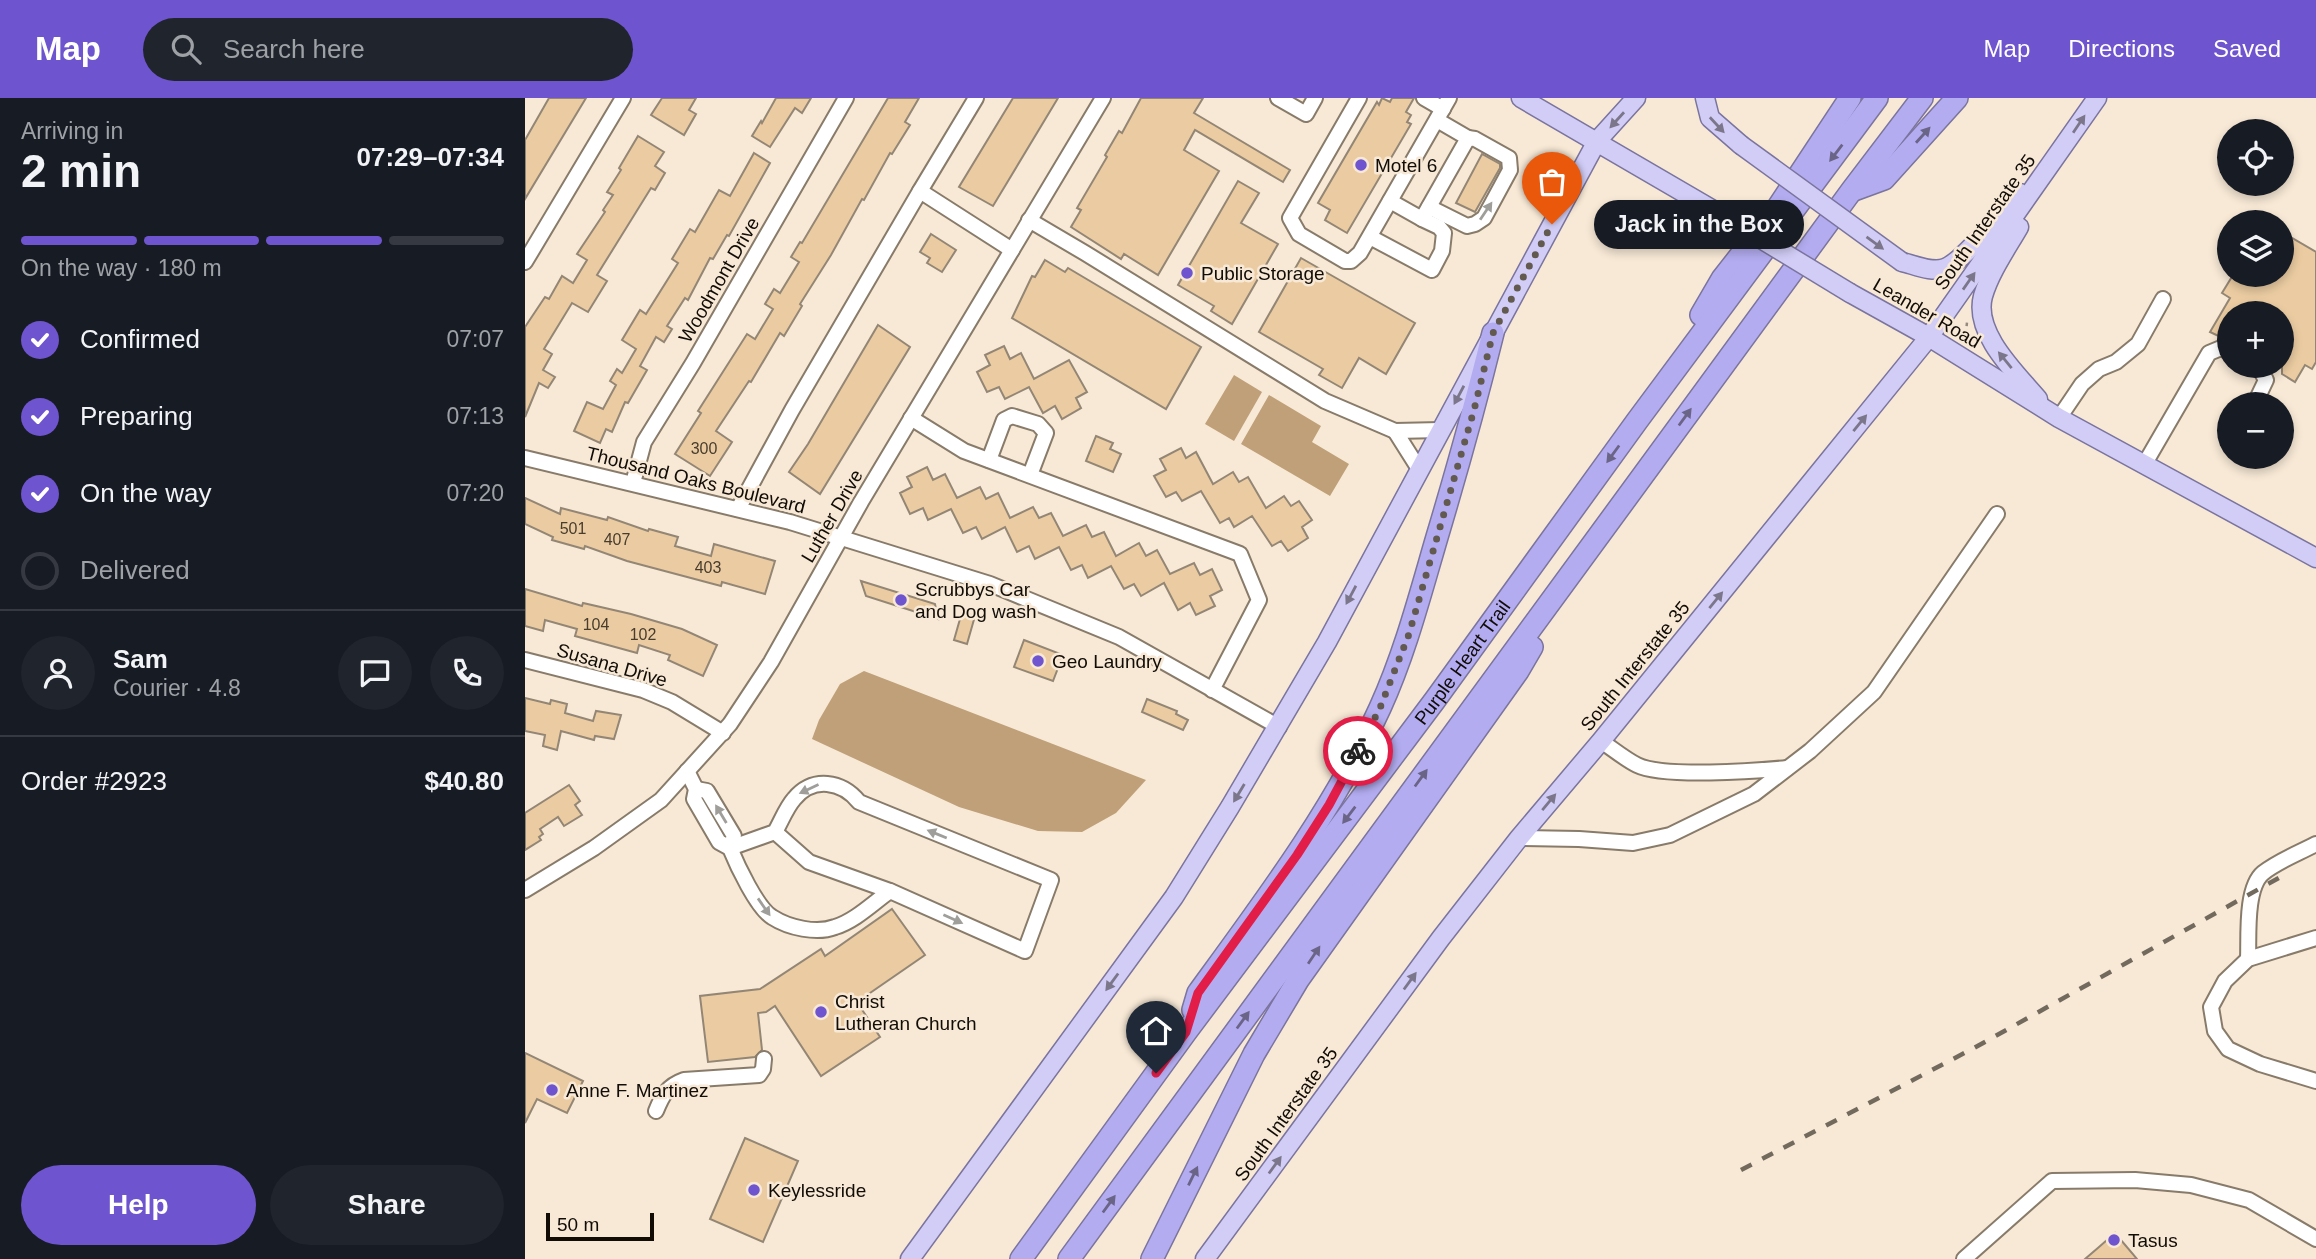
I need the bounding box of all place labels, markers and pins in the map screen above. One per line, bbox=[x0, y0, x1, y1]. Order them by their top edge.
pin bbox=[1522, 152, 1582, 224]
place label: Motel 6 bbox=[1375, 155, 1437, 176]
marker: Motel 6 bbox=[1353, 157, 1369, 173]
callout: Jack in the Box bbox=[1594, 200, 1804, 248]
place label: Public Storage bbox=[1201, 263, 1325, 284]
marker: Public Storage bbox=[1179, 265, 1195, 281]
place label: Scrubbys Car and Dog wash bbox=[915, 579, 1036, 622]
marker: Scrubbys Car and Dog wash bbox=[893, 592, 909, 608]
place label: Geo Laundry bbox=[1052, 651, 1162, 672]
marker: Geo Laundry bbox=[1030, 653, 1046, 669]
place label: Christ Lutheran Church bbox=[835, 991, 977, 1034]
pin bbox=[1126, 1001, 1186, 1073]
marker: Christ Lutheran Church bbox=[813, 1004, 829, 1020]
place label: Anne F. Martinez bbox=[566, 1080, 709, 1101]
marker: Anne F. Martinez bbox=[544, 1082, 560, 1098]
place label: Keylessride bbox=[768, 1180, 866, 1201]
marker: Keylessride bbox=[746, 1182, 762, 1198]
place label: Tasus bbox=[2128, 1230, 2178, 1251]
marker: Tasus bbox=[2106, 1232, 2122, 1248]

